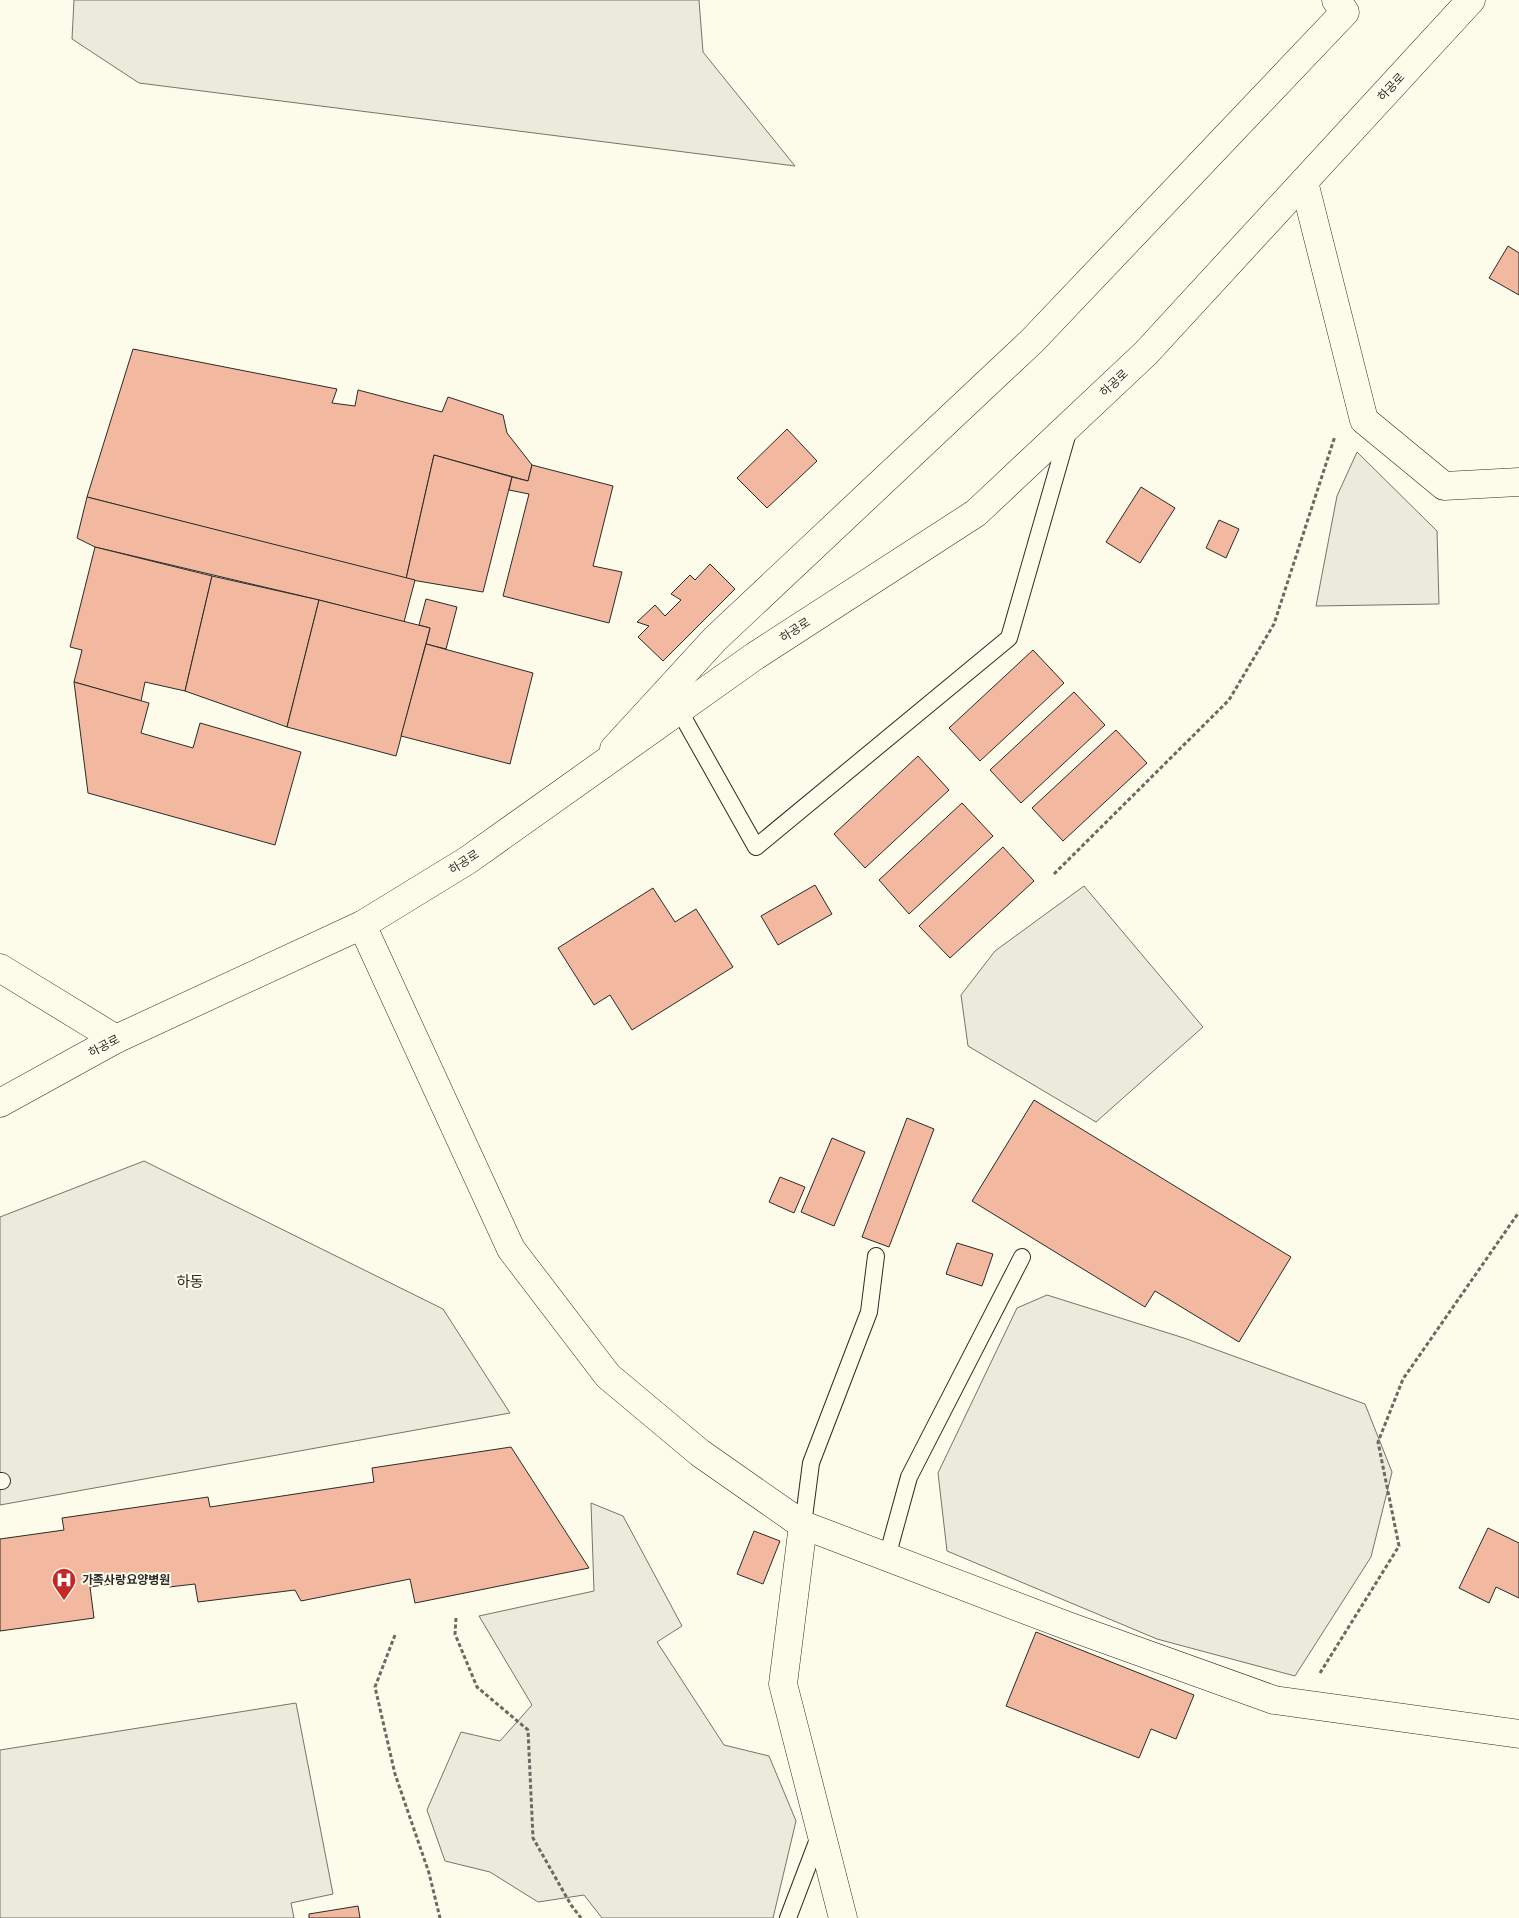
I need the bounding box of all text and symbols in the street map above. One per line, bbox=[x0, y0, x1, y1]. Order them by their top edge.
street label: 하공로 bbox=[1374, 69, 1407, 104]
street label: 하공로 bbox=[1096, 366, 1131, 399]
street label: 하공로 bbox=[777, 614, 813, 645]
street label: 하공로 bbox=[446, 846, 482, 877]
street label: 하공로 bbox=[86, 1031, 122, 1060]
district label: 하동 bbox=[176, 1272, 204, 1290]
hospital icon: 가족사랑요양병원 bbox=[51, 1567, 77, 1601]
place label: 가족사랑요양병원 bbox=[82, 1572, 170, 1587]

